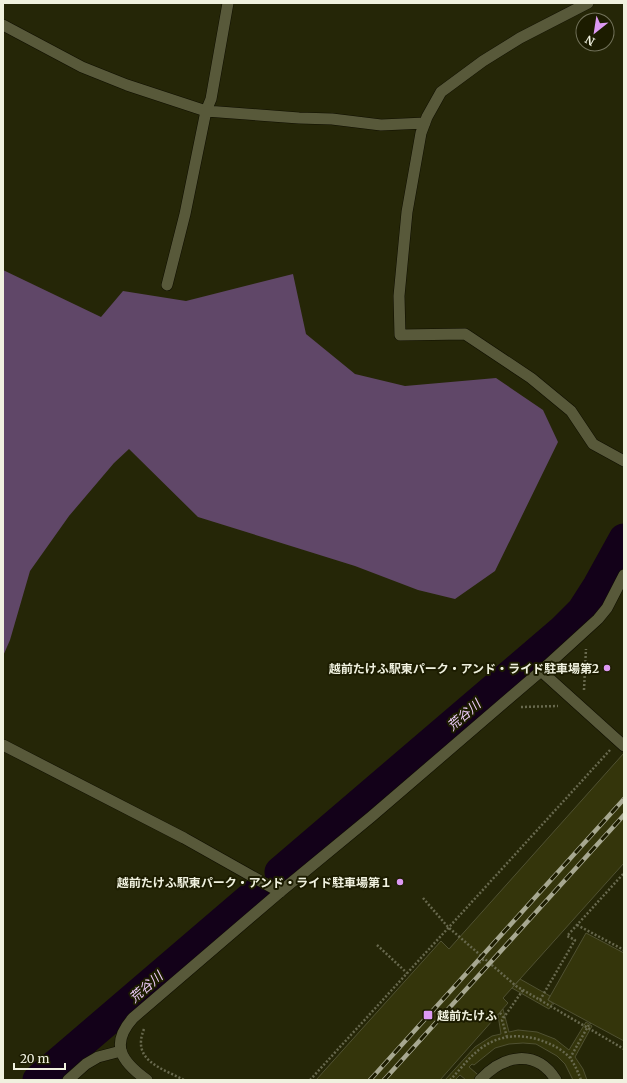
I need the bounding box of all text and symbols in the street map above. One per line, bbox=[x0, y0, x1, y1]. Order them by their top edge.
north arrow bbox=[575, 12, 615, 52]
text: N bbox=[582, 32, 597, 49]
place label: 越前たけふ駅東パーク・アンド・ライド駐車場第2 bbox=[329, 661, 599, 676]
marker: 越前たけふ駅東パーク・アンド・ライド駐車場第2 bbox=[602, 663, 612, 673]
water label: 荒谷川 bbox=[444, 694, 486, 734]
place label: 越前たけふ駅東パーク・アンド・ライド駐車場第１ bbox=[117, 875, 392, 890]
marker: 越前たけふ駅東パーク・アンド・ライド駐車場第１ bbox=[395, 877, 405, 887]
water label: 荒谷川 bbox=[126, 966, 168, 1006]
place label: 越前たけふ bbox=[437, 1008, 497, 1023]
marker: 越前たけふ bbox=[422, 1009, 434, 1021]
scale bar bbox=[14, 1045, 65, 1071]
text: 20 m bbox=[20, 1051, 49, 1066]

